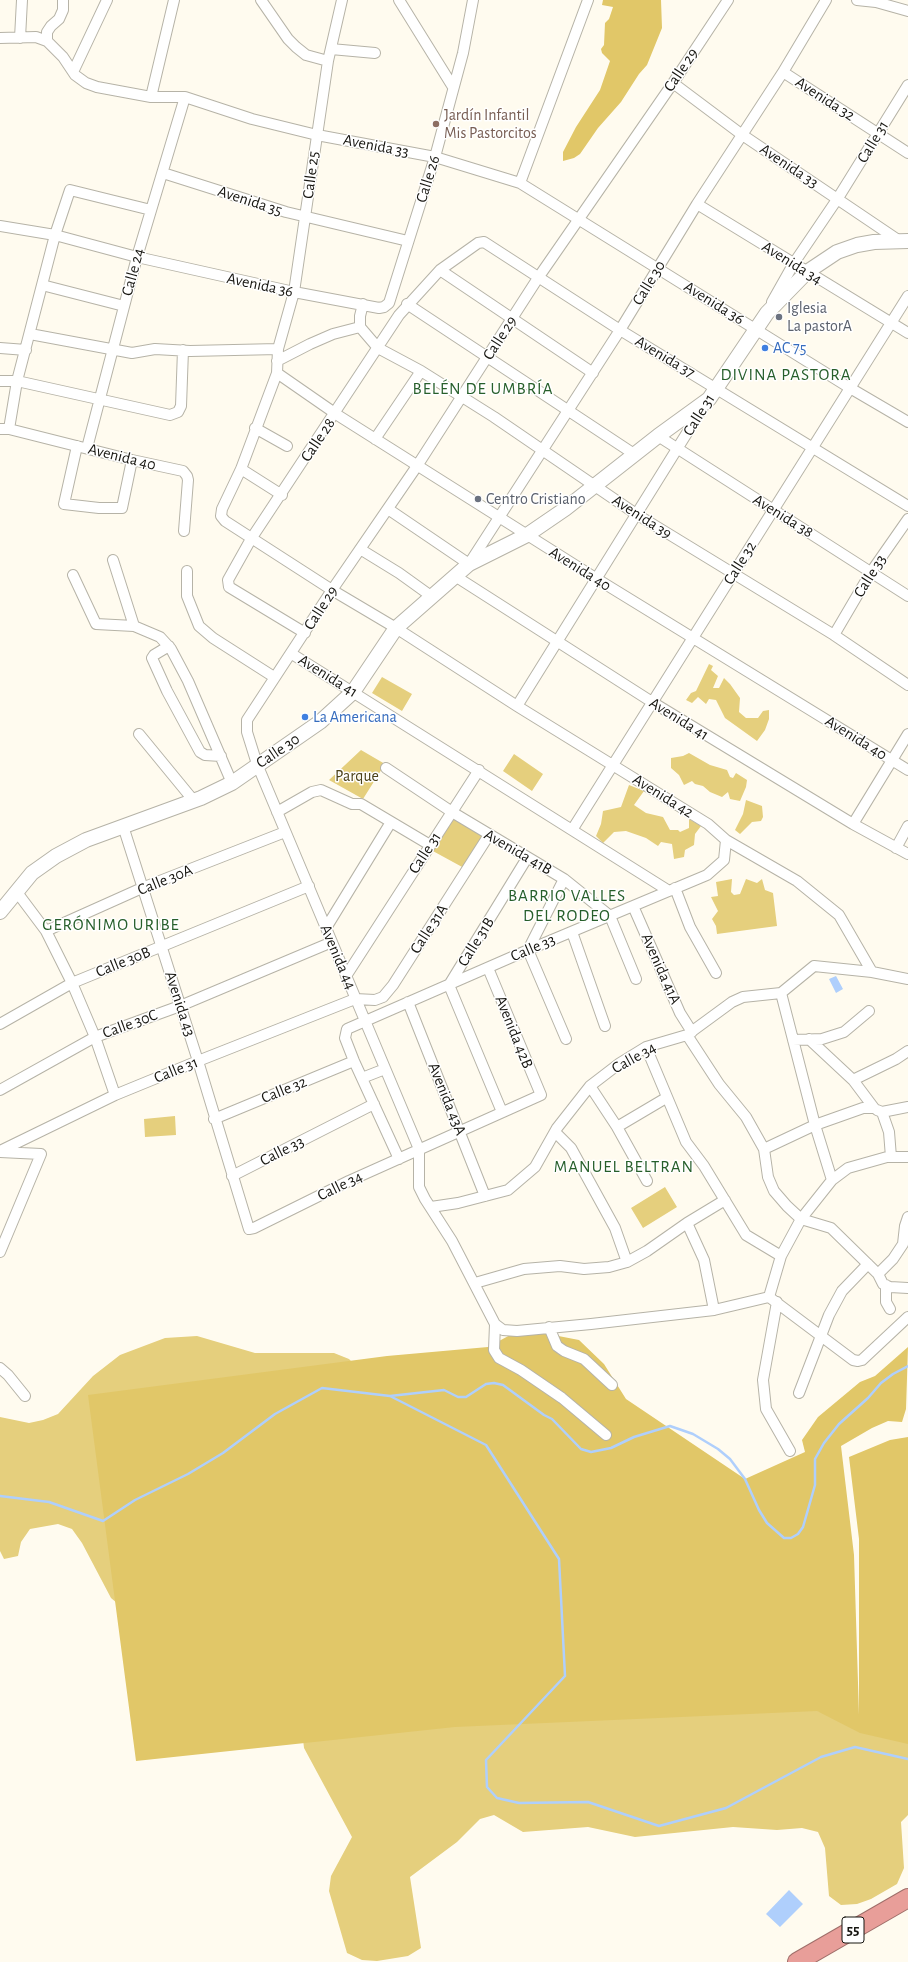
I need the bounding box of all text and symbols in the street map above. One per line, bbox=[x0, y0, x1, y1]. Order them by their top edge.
street label: Calle 29 bbox=[659, 45, 703, 95]
street label: Avenida 32 bbox=[792, 73, 858, 125]
place label: Jardín Infantil Mis Pastorcitos bbox=[444, 105, 537, 143]
street label: Calle 31 bbox=[853, 117, 893, 167]
marker: Jardín Infantil Mis Pastorcitos bbox=[431, 119, 441, 129]
street label: Avenida 33 bbox=[342, 130, 410, 162]
street label: Avenida 33 bbox=[756, 139, 822, 193]
street label: Calle 25 bbox=[299, 150, 323, 200]
street label: Calle 26 bbox=[412, 153, 444, 205]
street label: Avenida 35 bbox=[215, 182, 285, 220]
street label: Avenida 34 bbox=[758, 237, 826, 289]
street label: Calle 24 bbox=[117, 246, 149, 298]
street label: Calle 30 bbox=[628, 257, 670, 309]
street label: Avenida 36 bbox=[225, 269, 295, 301]
street label: Avenida 36 bbox=[680, 277, 748, 329]
place label: Iglesia La pastorA bbox=[787, 298, 852, 336]
street label: Calle 29 bbox=[479, 312, 521, 364]
marker: Iglesia La pastorA bbox=[774, 312, 784, 322]
street label: Avenida 37 bbox=[632, 332, 698, 382]
place label: AC 75 bbox=[773, 338, 806, 358]
marker: AC 75 bbox=[760, 343, 770, 353]
district label: DIVINA PASTORA bbox=[721, 365, 851, 385]
district label: BELÉN DE UMBRÍA bbox=[413, 379, 553, 399]
street label: Calle 31 bbox=[679, 391, 719, 439]
street label: Calle 28 bbox=[296, 415, 340, 465]
street label: Avenida 40 bbox=[86, 439, 158, 475]
place label: Centro Cristiano bbox=[486, 489, 586, 509]
street label: Avenida 38 bbox=[749, 490, 817, 542]
street label: Avenida 39 bbox=[608, 491, 676, 543]
marker: Centro Cristiano bbox=[473, 494, 483, 504]
street label: Calle 32 bbox=[719, 538, 761, 588]
street label: Avenida 40 bbox=[545, 542, 615, 596]
street label: Calle 33 bbox=[849, 551, 891, 601]
street label: Calle 29 bbox=[300, 582, 342, 634]
street label: Avenida 41 bbox=[295, 650, 361, 702]
street label: Avenida 41 bbox=[646, 693, 712, 745]
place label: La Americana bbox=[313, 707, 397, 727]
street label: Avenida 40 bbox=[821, 711, 891, 765]
marker: La Americana bbox=[300, 712, 310, 722]
street label: Calle 30 bbox=[252, 729, 304, 773]
park label: Parque bbox=[335, 766, 379, 786]
street label: Avenida 42 bbox=[629, 770, 697, 822]
street label: Avenida 41B bbox=[481, 825, 555, 879]
street label: Calle 31 bbox=[404, 829, 446, 877]
street label: Calle 30A bbox=[135, 860, 195, 900]
district label: BARRIO VALLES DEL RODEO bbox=[508, 886, 626, 926]
street label: Calle 31A bbox=[406, 901, 452, 957]
street label: Calle 31B bbox=[453, 914, 499, 970]
district label: GERÓNIMO URIBE bbox=[42, 915, 180, 935]
street label: Avenida 44 bbox=[316, 922, 360, 992]
street label: Calle 33 bbox=[508, 930, 558, 966]
street label: Avenida 41A bbox=[637, 930, 685, 1008]
street label: Calle 30B bbox=[93, 942, 153, 982]
street label: Avenida 43 bbox=[160, 969, 200, 1039]
street label: Avenida 42B bbox=[491, 993, 537, 1071]
street label: Calle 30C bbox=[100, 1005, 160, 1043]
street label: Calle 34 bbox=[608, 1038, 660, 1078]
street label: Calle 31 bbox=[151, 1053, 201, 1087]
street label: Avenida 43A bbox=[424, 1060, 470, 1138]
street label: Calle 32 bbox=[258, 1072, 310, 1108]
street label: Calle 33 bbox=[257, 1132, 307, 1170]
district label: MANUEL BELTRAN bbox=[554, 1157, 694, 1177]
street label: Calle 34 bbox=[314, 1167, 366, 1205]
road number: 55 bbox=[842, 1917, 864, 1943]

